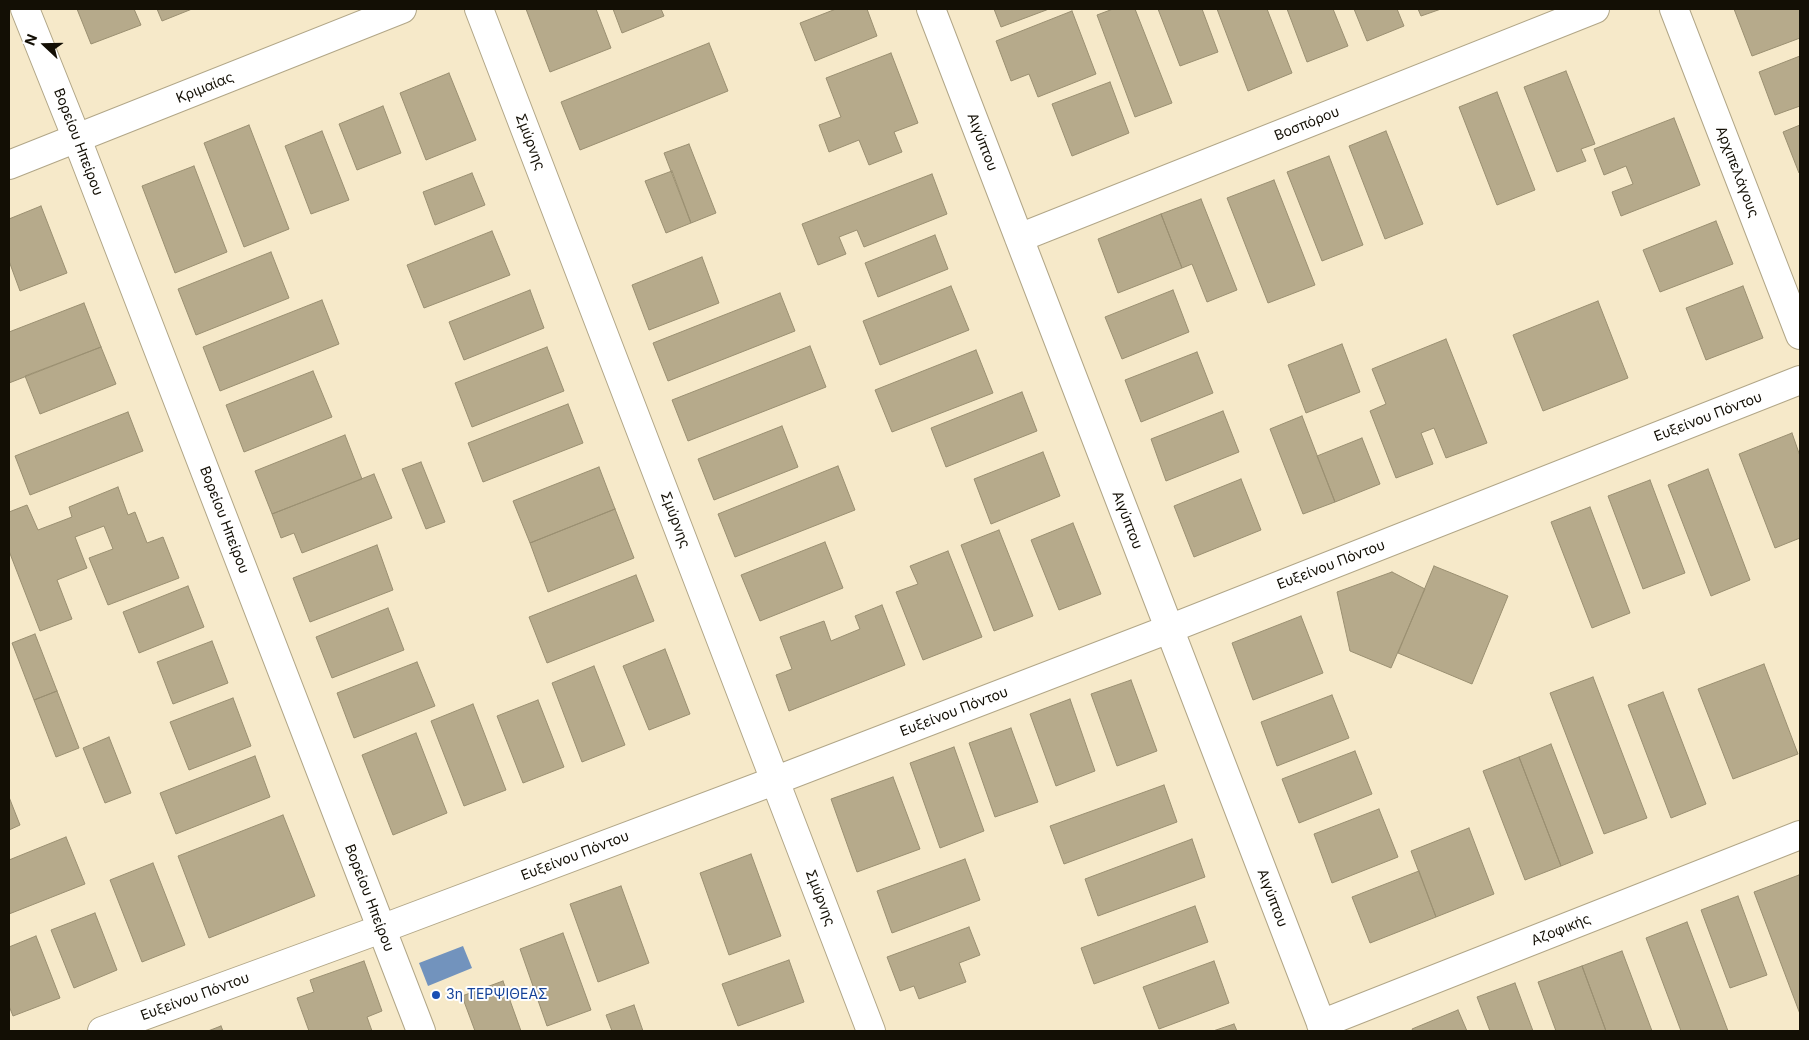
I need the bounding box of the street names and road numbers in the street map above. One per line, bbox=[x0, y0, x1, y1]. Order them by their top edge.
street label: Κριμαίας bbox=[174, 69, 236, 107]
street label: Βορείου Ηπείρου bbox=[50, 86, 106, 198]
street label: Βοσπόρου bbox=[1272, 103, 1342, 145]
street label: Σμύρνης bbox=[512, 111, 548, 173]
street label: Αιγύπτου bbox=[963, 111, 1001, 173]
street label: Αρχιπελάγους bbox=[1712, 124, 1762, 220]
street label: Ευξείνου Πόντου bbox=[1652, 389, 1764, 445]
street label: Βορείου Ηπείρου bbox=[196, 464, 252, 576]
street label: Σμύρνης bbox=[657, 489, 693, 551]
street label: Αιγύπτου bbox=[1108, 489, 1146, 551]
street label: Ευξείνου Πόντου bbox=[1275, 537, 1387, 593]
street label: Ευξείνου Πόντου bbox=[898, 684, 1010, 740]
street label: Ευξείνου Πόντου bbox=[519, 828, 631, 884]
street label: Βορείου Ηπείρου bbox=[341, 842, 397, 954]
street label: Σμύρνης bbox=[802, 867, 838, 929]
street label: Αιγύπτου bbox=[1253, 867, 1291, 929]
street label: Αζοφικής bbox=[1529, 910, 1593, 950]
street label: Ευξείνου Πόντου bbox=[138, 970, 252, 1024]

